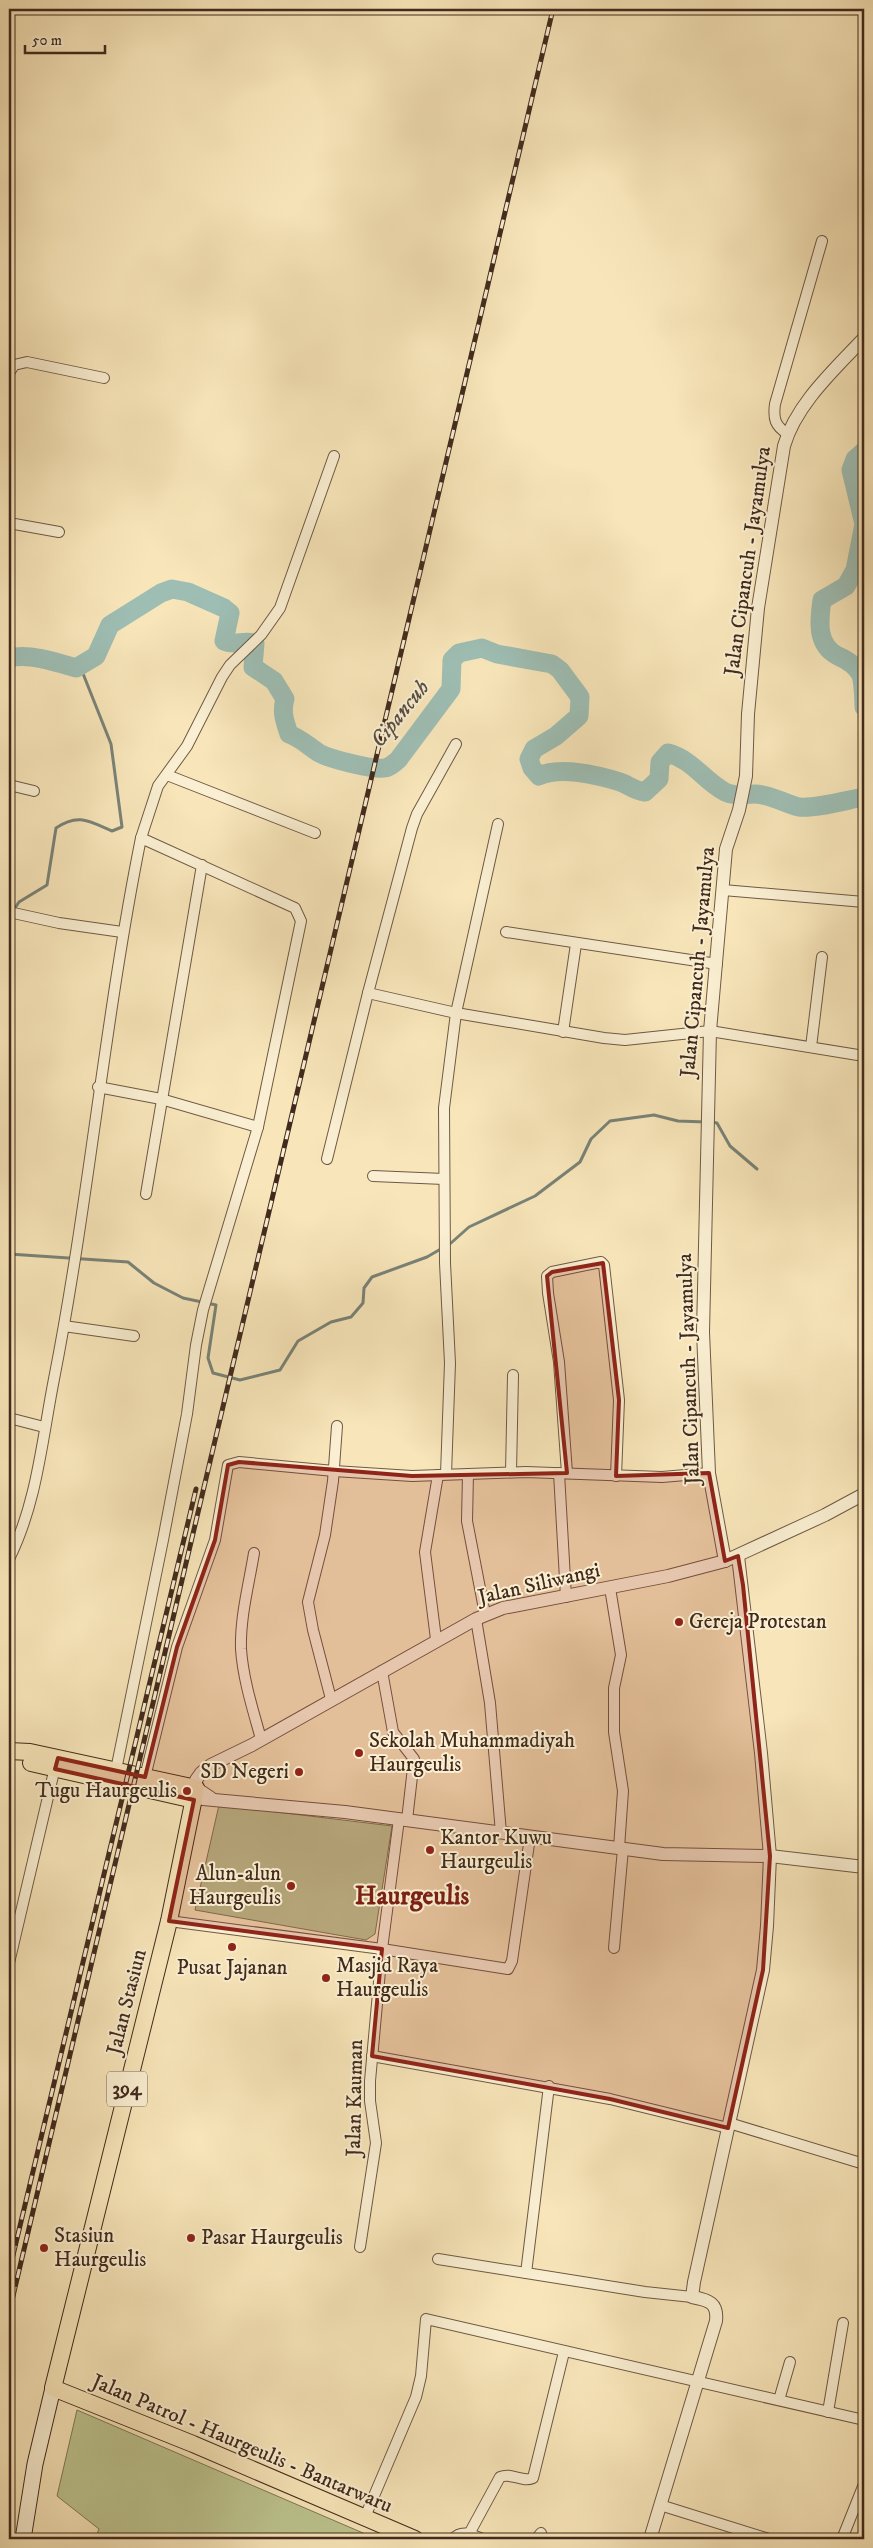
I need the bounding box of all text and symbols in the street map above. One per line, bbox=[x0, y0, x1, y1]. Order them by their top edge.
scale bar bbox=[25, 22, 105, 54]
text: 50 m bbox=[32, 31, 62, 50]
street label: Jalan Cipancuh - Jayamulya bbox=[719, 445, 777, 679]
water label: Cipancuh bbox=[365, 675, 435, 753]
street label: Jalan Cipancuh - Jayamulya bbox=[675, 846, 721, 1080]
street label: Jalan Cipancuh - Jayamulya bbox=[672, 1253, 706, 1487]
street label: Jalan Siliwangi bbox=[473, 1557, 603, 1611]
place label: Gereja Protestan bbox=[689, 1609, 827, 1635]
marker: Gereja Protestan bbox=[673, 1616, 685, 1628]
place label: Sekolah Muhammadiyah Haurgeulis bbox=[369, 1728, 575, 1778]
marker: Sekolah Muhammadiyah Haurgeulis bbox=[353, 1747, 365, 1759]
place label: SD Negeri bbox=[200, 1759, 289, 1785]
marker: SD Negeri bbox=[293, 1766, 305, 1778]
place label: Tugu Haurgeulis bbox=[35, 1778, 177, 1804]
marker: Tugu Haurgeulis bbox=[181, 1785, 193, 1797]
place label: Kantor Kuwu Haurgeulis bbox=[440, 1825, 552, 1875]
marker: Kantor Kuwu Haurgeulis bbox=[424, 1844, 436, 1856]
place label: Alun-alun Haurgeulis bbox=[189, 1861, 281, 1911]
marker: Alun-alun Haurgeulis bbox=[285, 1880, 297, 1892]
district label: Haurgeulis bbox=[355, 1880, 469, 1913]
marker: Pusat Jajanan bbox=[226, 1941, 238, 1953]
street label: Jalan Stasiun bbox=[101, 1947, 153, 2059]
place label: Masjid Raya Haurgeulis bbox=[336, 1953, 438, 2003]
place label: Pusat Jajanan bbox=[176, 1955, 288, 1981]
marker: Masjid Raya Haurgeulis bbox=[320, 1972, 332, 1984]
street label: Jalan Kauman bbox=[341, 2039, 369, 2159]
road number: 394 bbox=[107, 2072, 147, 2106]
place label: Stasiun Haurgeulis bbox=[54, 2223, 146, 2273]
place label: Pasar Haurgeulis bbox=[201, 2225, 343, 2251]
marker: Pasar Haurgeulis bbox=[185, 2232, 197, 2244]
marker: Stasiun Haurgeulis bbox=[38, 2242, 50, 2254]
street label: Jalan Patrol - Haurgeulis - Bantarwaru bbox=[86, 2368, 396, 2519]

